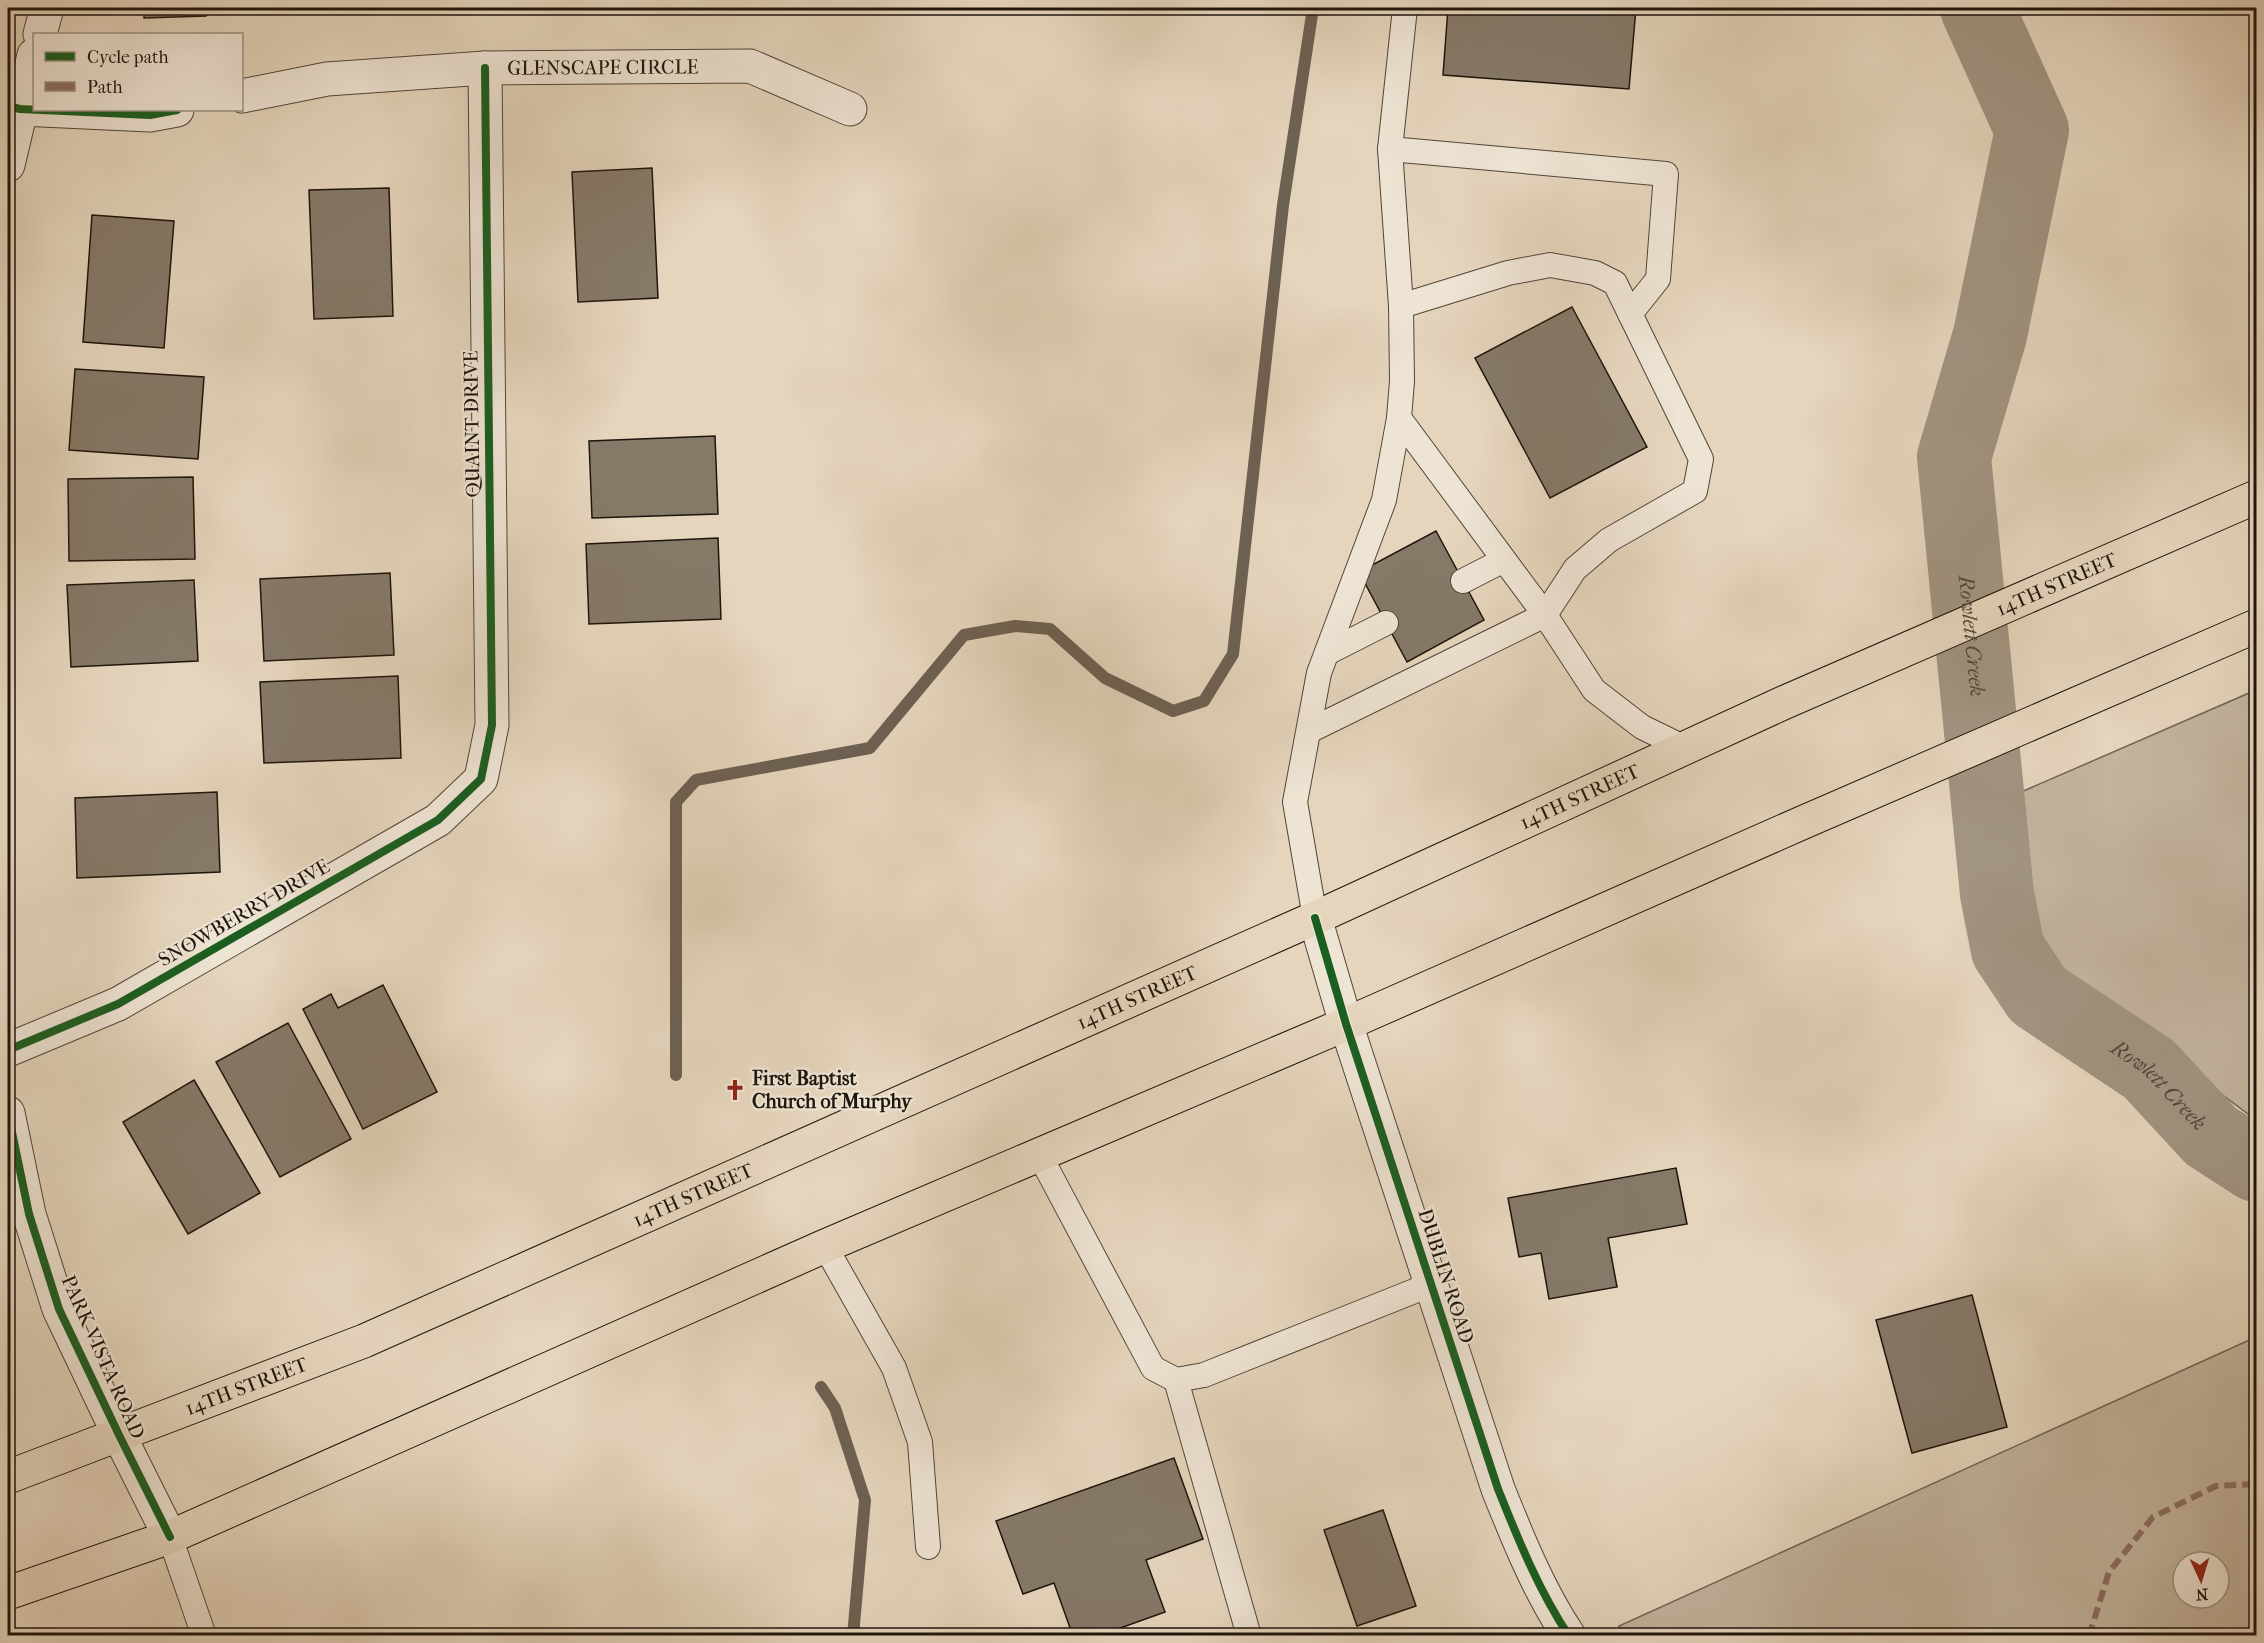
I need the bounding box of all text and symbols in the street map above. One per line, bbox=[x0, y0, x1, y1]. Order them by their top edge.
legend bbox=[33, 33, 243, 111]
text: Cycle path bbox=[87, 47, 168, 68]
street label: GLENSCAPE CIRCLE bbox=[507, 55, 699, 79]
text: Path bbox=[87, 77, 123, 98]
street label: QUAINT DRIVE bbox=[459, 350, 485, 498]
street label: 14TH STREET bbox=[1993, 548, 2120, 620]
water label: Rowlett Creek bbox=[1954, 572, 1989, 698]
street label: 14TH STREET bbox=[1516, 759, 1643, 834]
street label: SNOWBERRY DRIVE bbox=[154, 855, 334, 971]
street label: 14TH STREET bbox=[1073, 960, 1201, 1034]
water label: Rowlett Creek bbox=[2105, 1034, 2211, 1135]
place label: First Baptist Church of Murphy bbox=[751, 1067, 913, 1113]
church icon: First Baptist Church of Murphy bbox=[723, 1078, 747, 1102]
street label: 14TH STREET bbox=[629, 1158, 757, 1231]
street label: DUBLIN ROAD bbox=[1413, 1206, 1479, 1346]
street label: PARK VISTA ROAD bbox=[57, 1272, 149, 1442]
street label: 14TH STREET bbox=[182, 1352, 311, 1420]
north arrow bbox=[2171, 1550, 2231, 1610]
text: N bbox=[2194, 1585, 2209, 1604]

